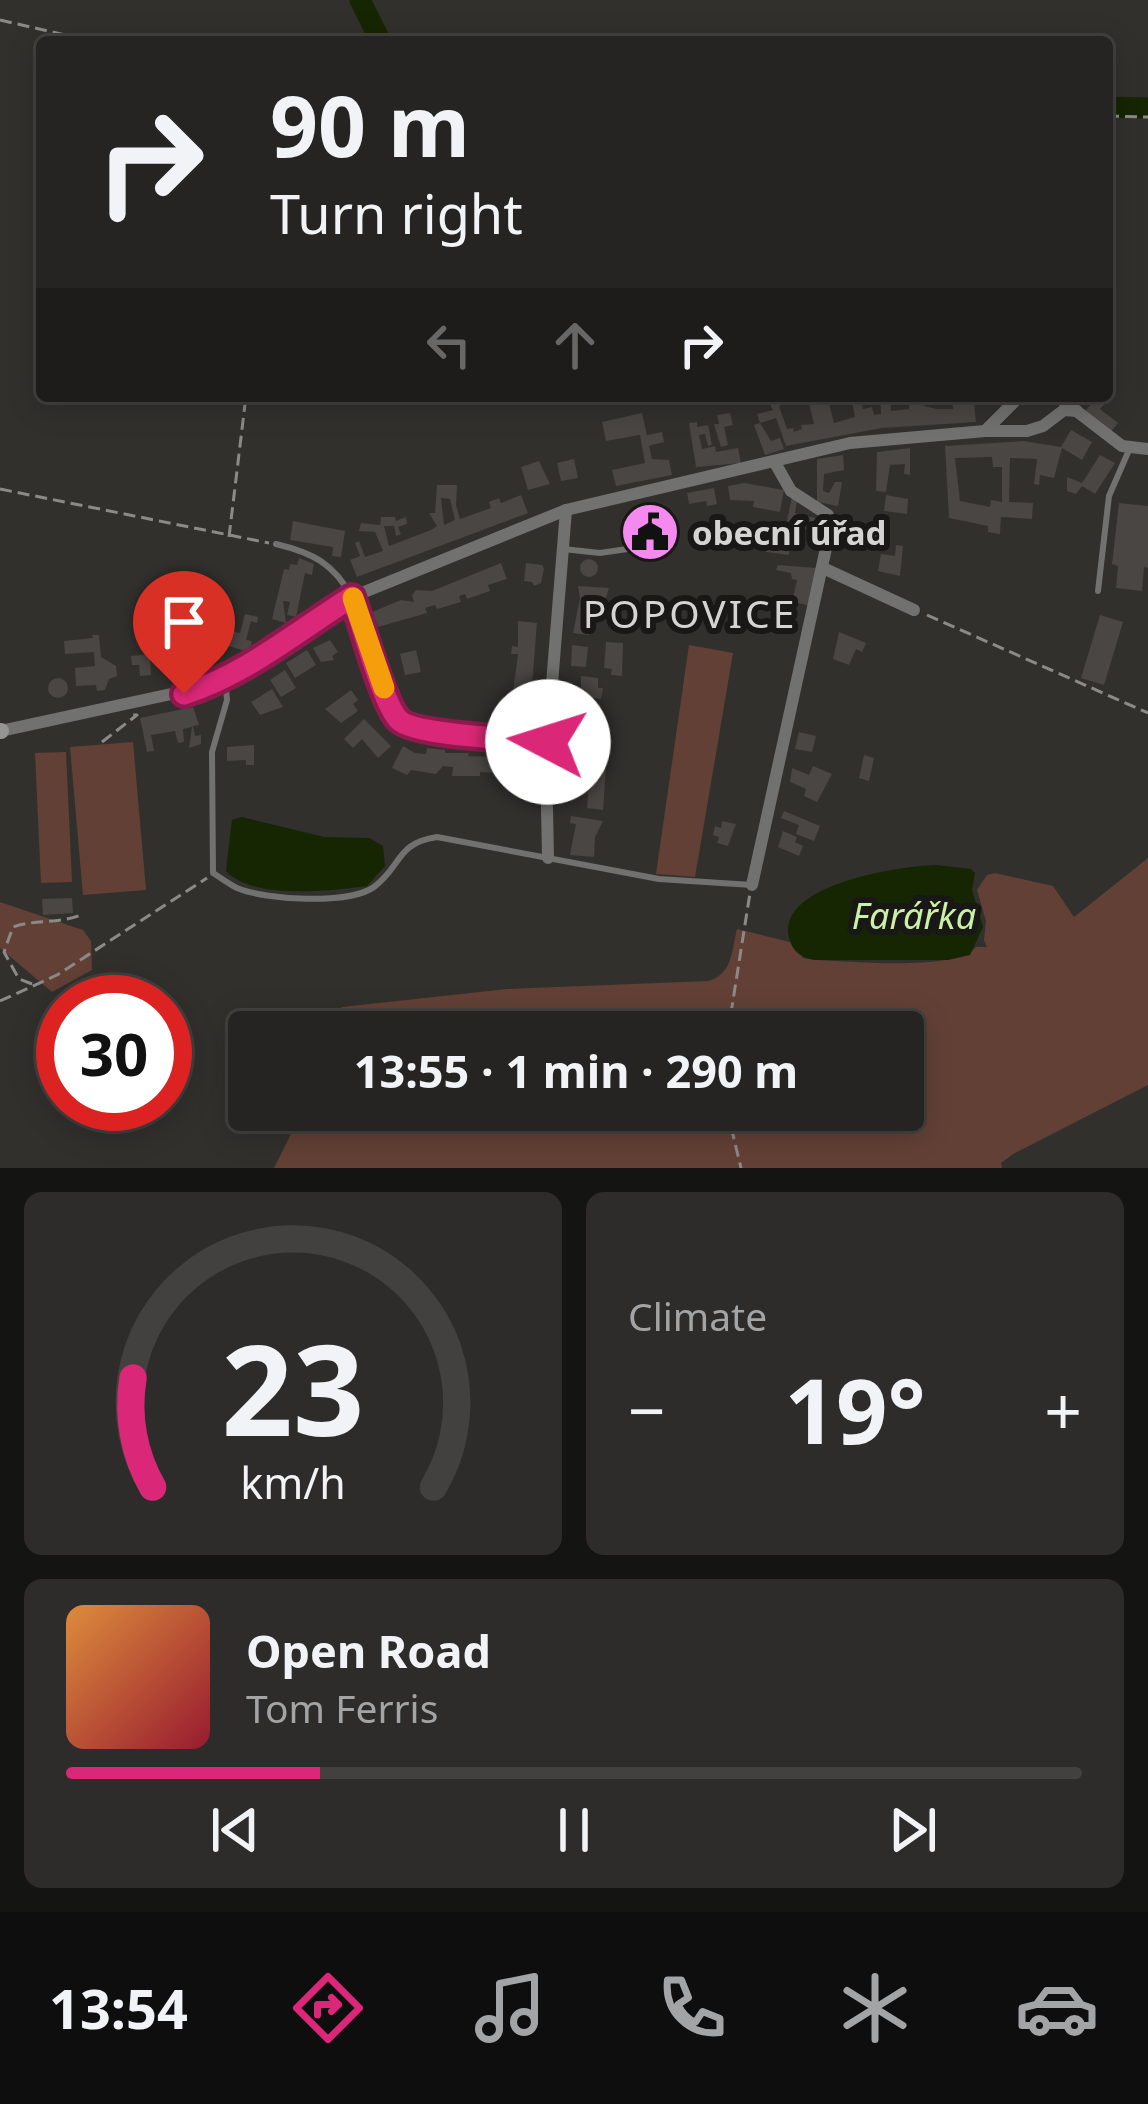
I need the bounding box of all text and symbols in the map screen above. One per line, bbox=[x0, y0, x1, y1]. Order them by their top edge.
text: 90 m bbox=[270, 67, 470, 182]
icon: right bbox=[72, 84, 228, 240]
text: Turn right bbox=[270, 176, 523, 250]
icon: left bbox=[416, 312, 482, 378]
icon: ahead bbox=[542, 312, 608, 378]
icon: right bbox=[668, 312, 734, 378]
public building icon: obecní úřad bbox=[619, 501, 681, 563]
place label: obecní úřad bbox=[692, 510, 886, 555]
pin bbox=[133, 571, 235, 694]
district label: POPOVICE bbox=[583, 586, 797, 639]
icon: arrive bbox=[151, 589, 217, 655]
position arrow bbox=[485, 679, 611, 805]
water label: Farářka bbox=[852, 891, 976, 940]
speed limit sign: 30 bbox=[36, 975, 192, 1131]
text: 13:55 · 1 min · 290 m bbox=[354, 1040, 798, 1101]
text: Climate bbox=[628, 1289, 767, 1342]
text: 23 bbox=[222, 1303, 364, 1473]
text: 19° bbox=[784, 1348, 926, 1470]
text: − bbox=[628, 1364, 666, 1454]
text: + bbox=[1044, 1364, 1082, 1454]
text: km/h bbox=[240, 1452, 346, 1511]
text: Open Road bbox=[246, 1620, 491, 1681]
text: Tom Ferris bbox=[246, 1681, 438, 1734]
icon: previous bbox=[202, 1797, 268, 1863]
icon: pause bbox=[541, 1797, 607, 1863]
icon: next bbox=[880, 1797, 946, 1863]
icon: directions bbox=[286, 1966, 370, 2050]
icon: music bbox=[468, 1966, 552, 2050]
icon: phone bbox=[650, 1966, 734, 2050]
icon: climate bbox=[833, 1966, 917, 2050]
icon: car bbox=[1015, 1966, 1099, 2050]
text: 13:54 bbox=[49, 1971, 188, 2045]

